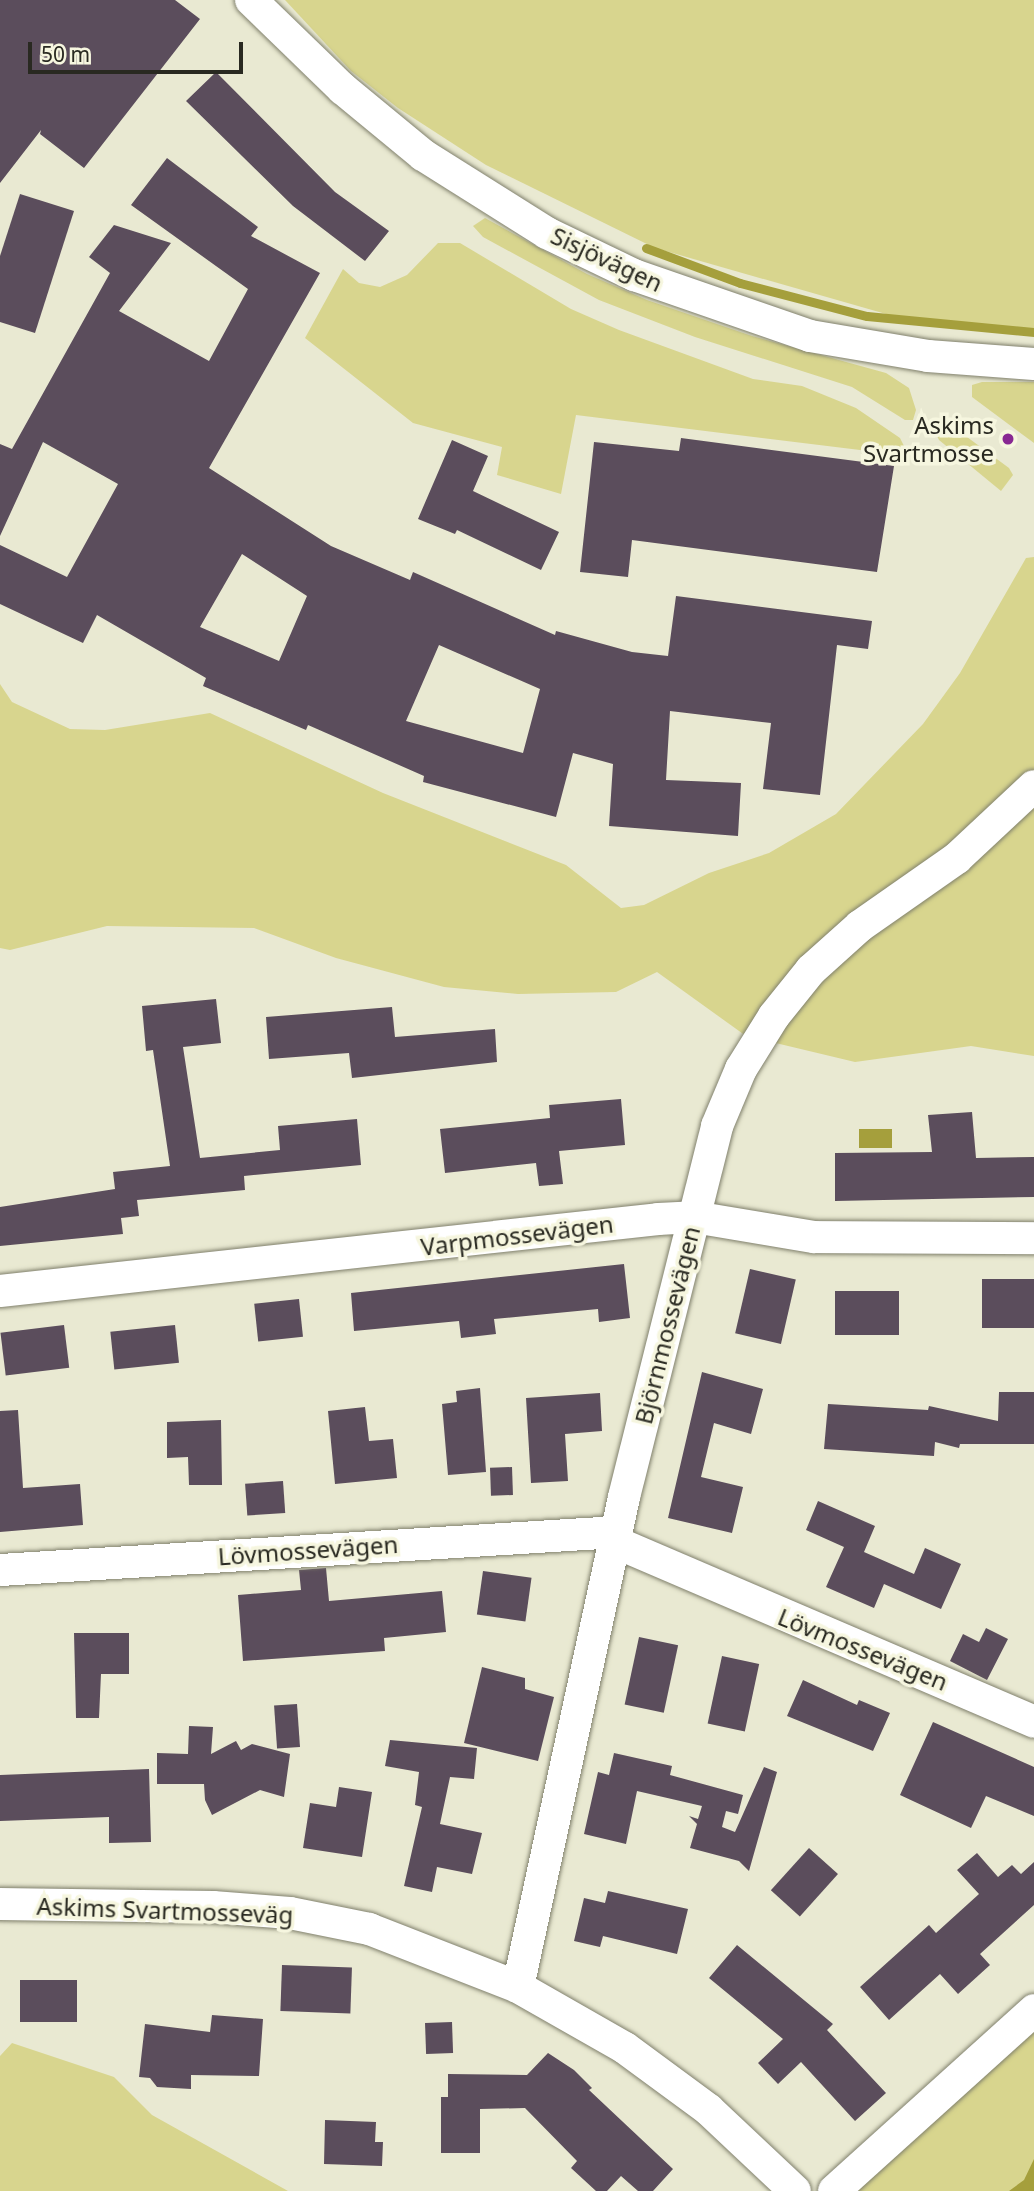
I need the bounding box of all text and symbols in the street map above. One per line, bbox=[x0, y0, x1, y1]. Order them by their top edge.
scale bar bbox=[32, 28, 247, 72]
text: 50 m bbox=[41, 40, 90, 68]
street label: Sisjövägen bbox=[547, 221, 667, 297]
place label: Askims Svartmosse bbox=[863, 411, 994, 467]
marker: Askims Svartmosse bbox=[1000, 431, 1016, 447]
street label: Varpmossevägen bbox=[419, 1209, 615, 1261]
street label: Björnmossevägen bbox=[628, 1223, 706, 1427]
street label: Lövmossevägen bbox=[217, 1529, 399, 1571]
street label: Lövmossevägen bbox=[774, 1602, 952, 1696]
street label: Askims Svartmosseväg bbox=[36, 1891, 294, 1929]

